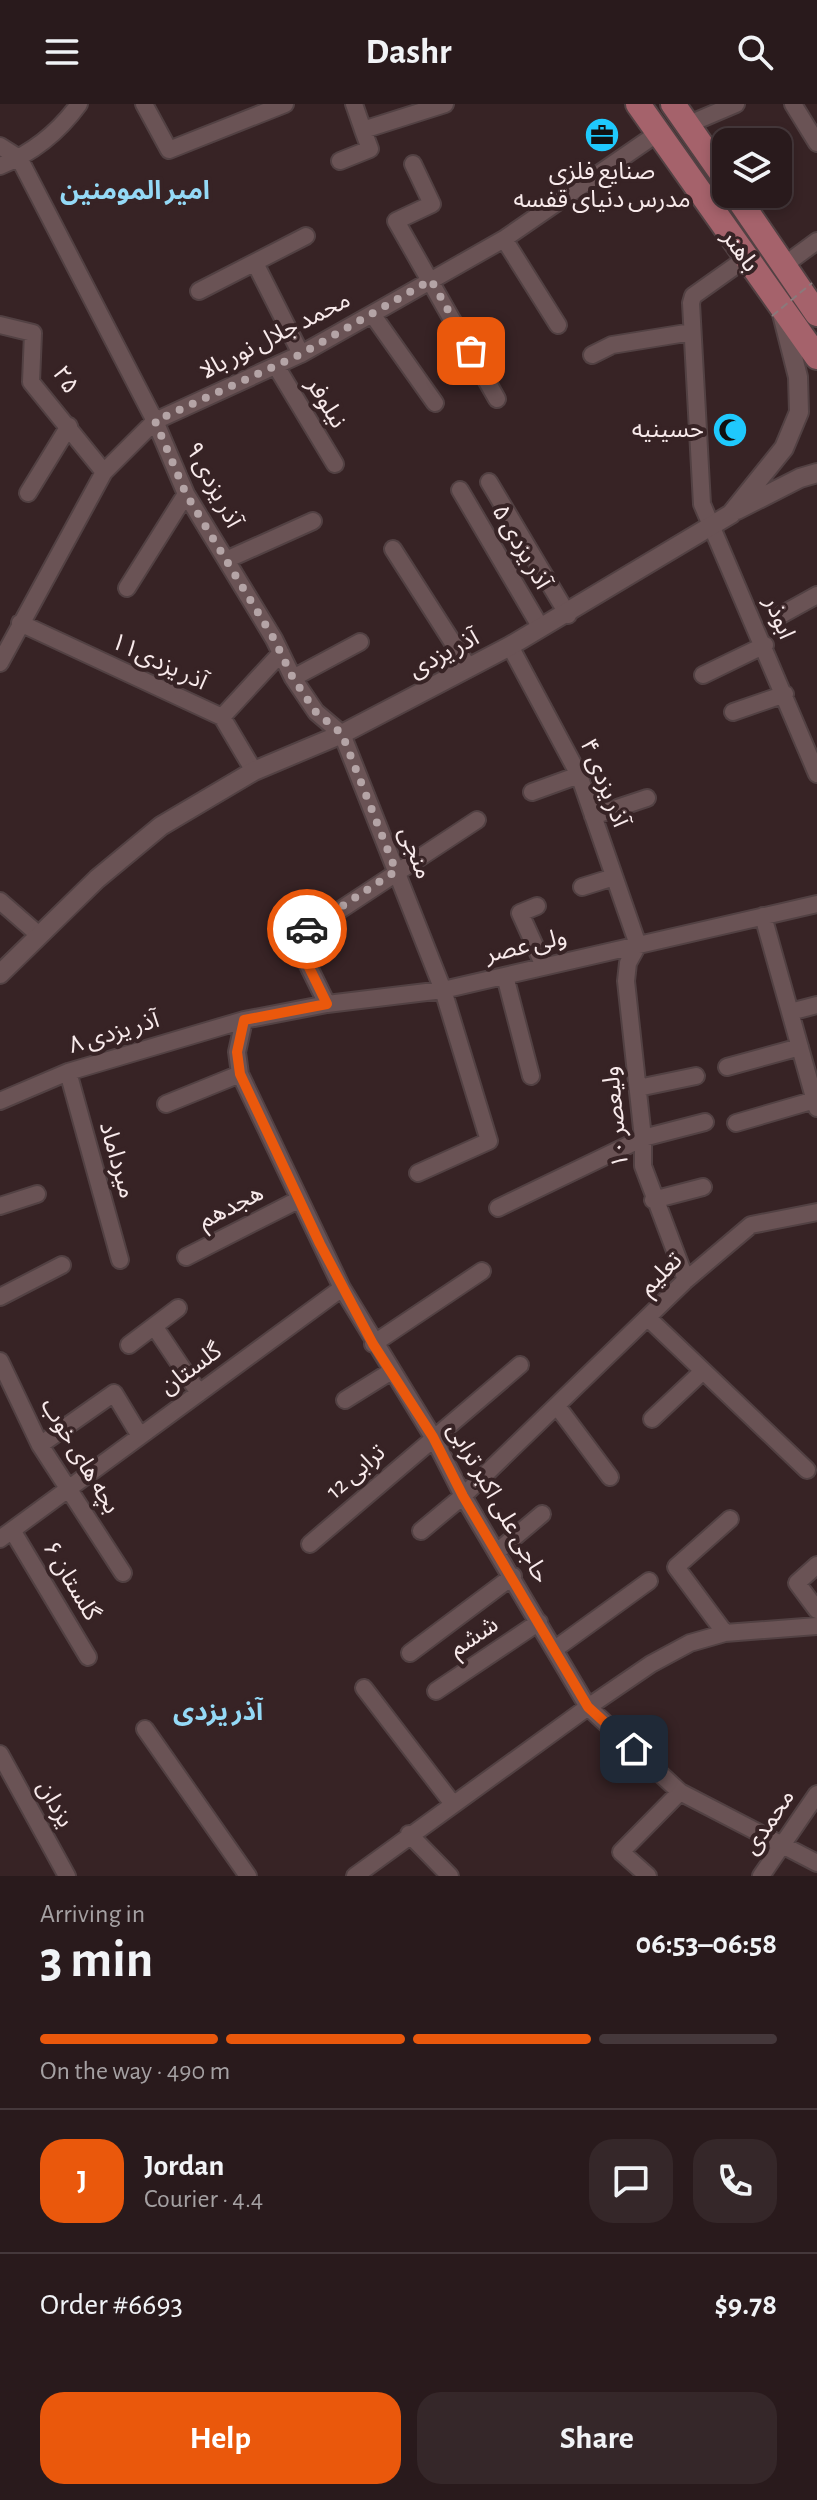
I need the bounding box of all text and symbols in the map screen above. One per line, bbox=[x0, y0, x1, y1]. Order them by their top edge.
icon: menu bbox=[40, 30, 84, 74]
icon: search bbox=[733, 30, 777, 74]
text: Dashr bbox=[365, 34, 452, 70]
office icon: صنایع فلزی مدرس دنیای قفسه bbox=[583, 116, 621, 154]
map controls bbox=[712, 128, 792, 208]
button: layers bbox=[712, 128, 792, 208]
place label: صنایع فلزی مدرس دنیای قفسه bbox=[513, 160, 691, 213]
district label: امیر المومنین bbox=[60, 178, 210, 205]
street label: باهنر bbox=[716, 225, 763, 277]
street label: محمد جلال نور بالا bbox=[196, 288, 355, 385]
pin bbox=[437, 317, 505, 385]
icon: bag bbox=[449, 329, 493, 373]
street label: ۲۵ bbox=[47, 362, 83, 398]
street label: نیلوفر bbox=[300, 373, 350, 433]
mosque icon: حسینیه bbox=[711, 411, 749, 449]
place label: حسینیه bbox=[632, 418, 704, 442]
street label: آذر یزدی ۹ bbox=[180, 437, 248, 533]
street label: آذر یزدی ۵ bbox=[486, 500, 557, 595]
street label: ابوذر bbox=[758, 592, 799, 643]
street label: آذر یزدی bbox=[404, 623, 484, 683]
street label: آذر یزدی۱۱ bbox=[107, 628, 212, 696]
street label: ۴ آذر یزدی bbox=[574, 735, 635, 832]
street label: منجی bbox=[394, 824, 436, 882]
courier bbox=[267, 889, 347, 969]
icon: car bbox=[285, 907, 329, 951]
street label: ولی عصر bbox=[482, 925, 569, 968]
street label: ۸ آذر یزدی bbox=[65, 1006, 163, 1059]
street label: ۱۰ ولیعصر bbox=[599, 1065, 634, 1169]
street label: میرداماد bbox=[94, 1119, 139, 1201]
street label: هجدهم bbox=[195, 1181, 269, 1237]
street label: تعلیم bbox=[635, 1248, 690, 1303]
street label: گلستان bbox=[155, 1337, 228, 1400]
street label: بچه های خوب bbox=[35, 1394, 124, 1519]
street label: حاجی علی اکبر ترابی bbox=[441, 1419, 554, 1588]
street label: ترابی 12 bbox=[322, 1440, 391, 1504]
street label: گلستان ۶ bbox=[37, 1537, 105, 1626]
street label: ششم bbox=[445, 1612, 505, 1665]
district label: آذر یزدی bbox=[173, 1696, 264, 1726]
pin bbox=[600, 1715, 668, 1783]
icon: home bbox=[612, 1727, 656, 1771]
street label: یزدان bbox=[32, 1777, 78, 1832]
street label: محمدی bbox=[739, 1785, 800, 1859]
text: Arriving in bbox=[40, 1901, 145, 1927]
text: 06:53–06:58 bbox=[636, 1929, 777, 1959]
text: 3 min bbox=[40, 1934, 153, 1986]
text: On the way · 490 m bbox=[40, 2058, 230, 2084]
button: chat bbox=[589, 2139, 673, 2223]
button: phone bbox=[693, 2139, 777, 2223]
text: Jordan bbox=[144, 2151, 224, 2181]
text: J bbox=[77, 2166, 87, 2196]
text: Courier · 4.4 bbox=[144, 2186, 263, 2212]
text: Order #6693 bbox=[40, 2290, 183, 2320]
text: $9.78 bbox=[714, 2290, 777, 2320]
button: Help bbox=[40, 2392, 401, 2484]
button: Share bbox=[417, 2392, 777, 2484]

